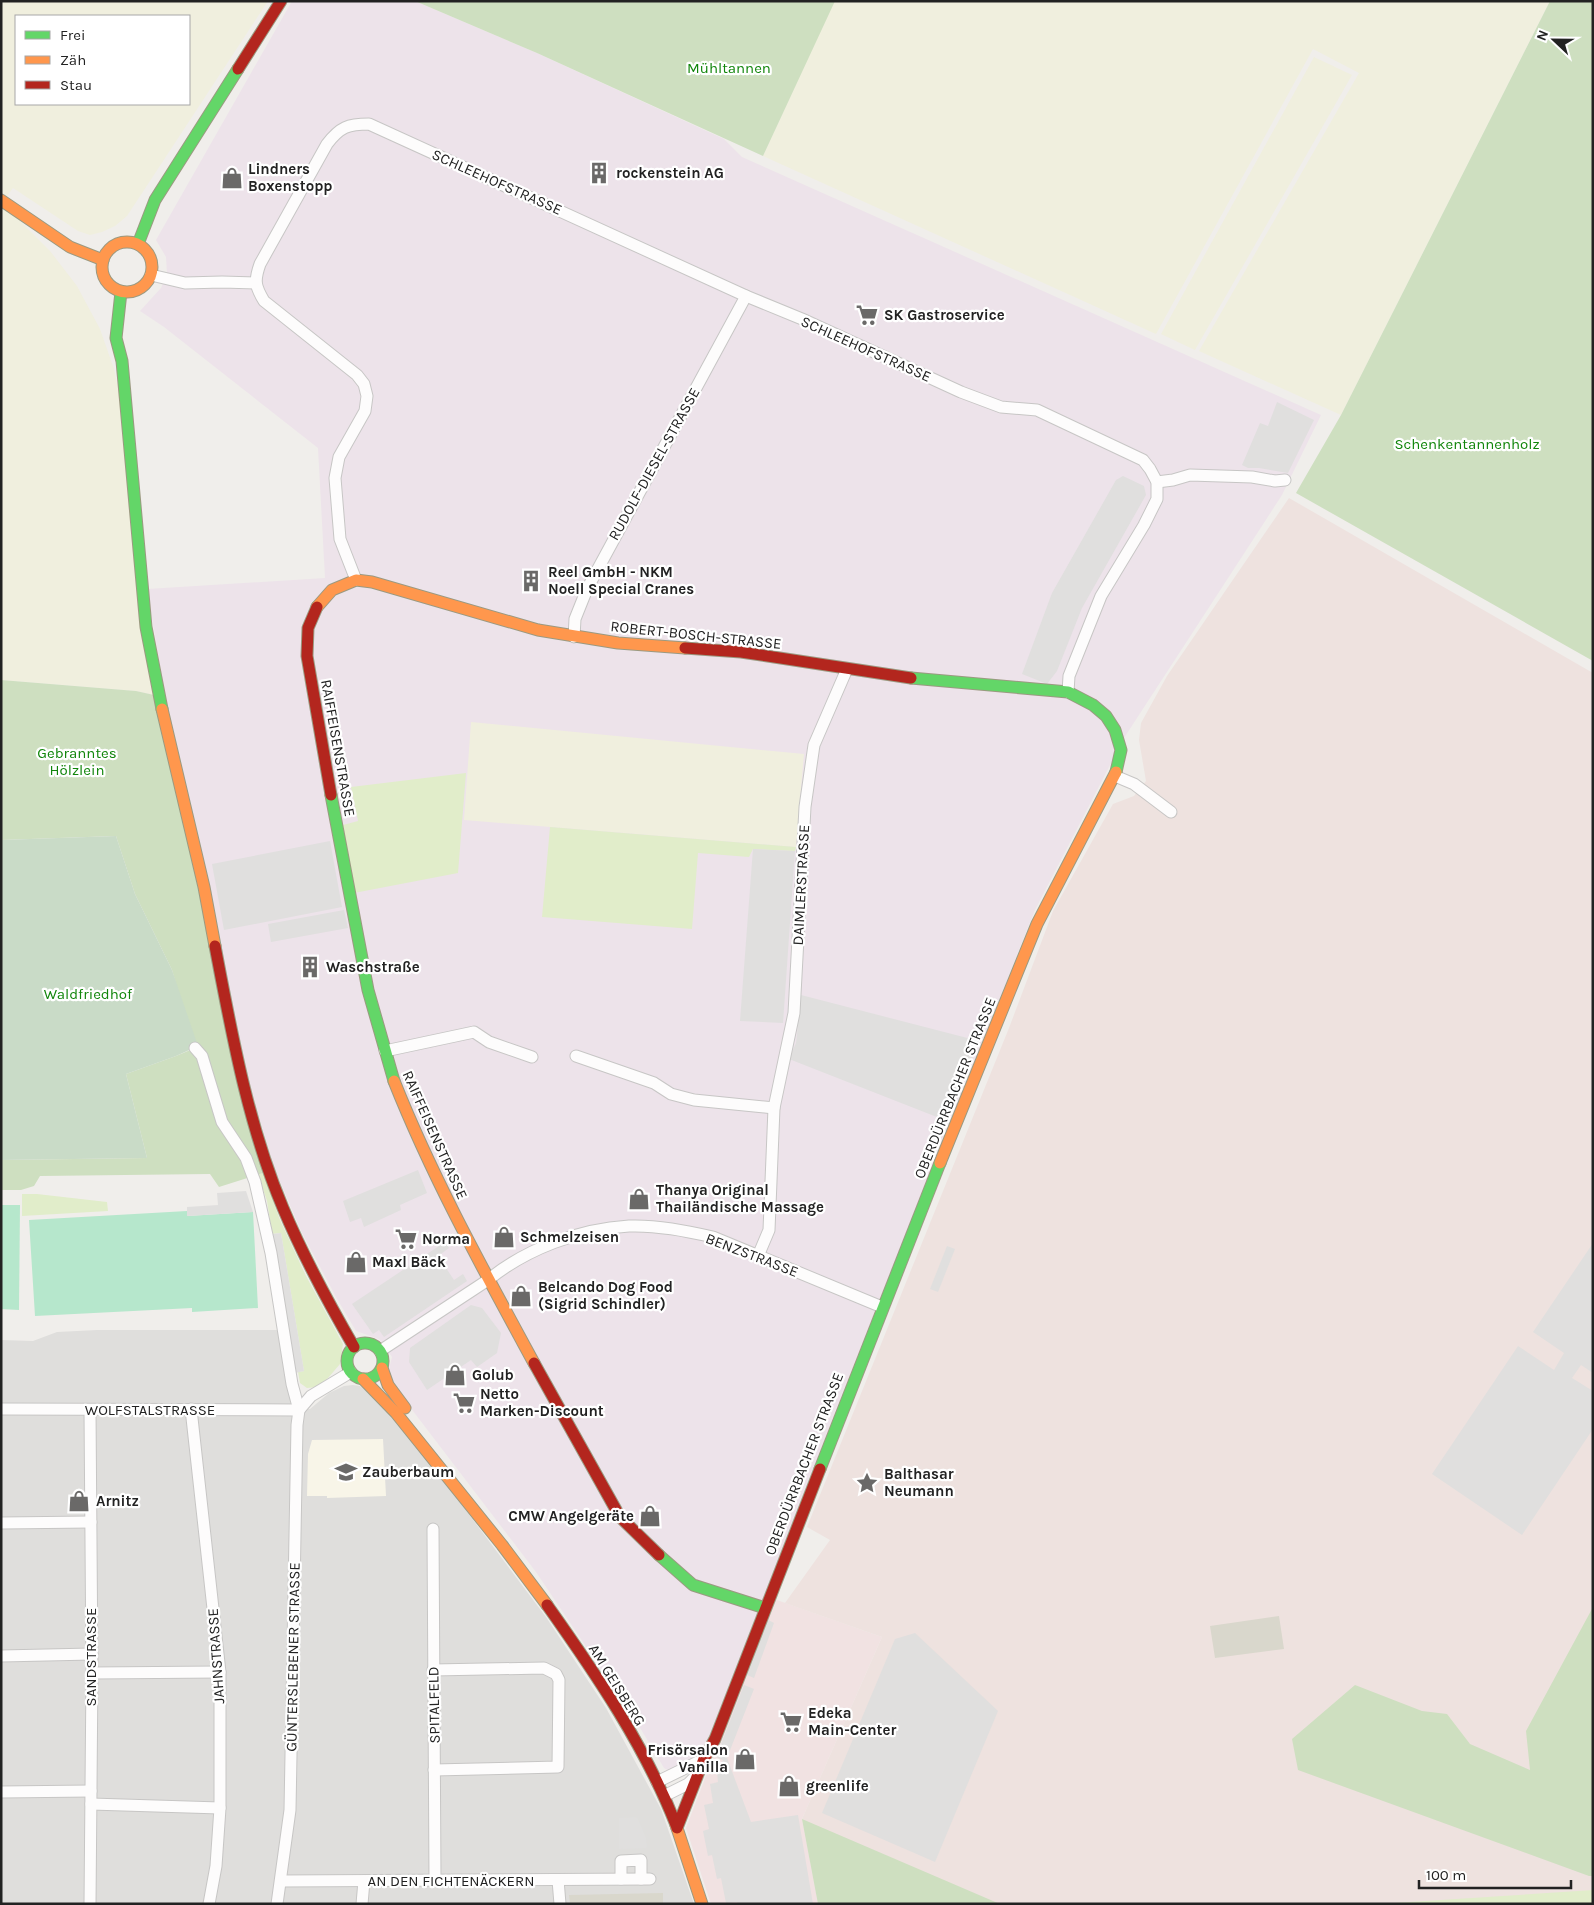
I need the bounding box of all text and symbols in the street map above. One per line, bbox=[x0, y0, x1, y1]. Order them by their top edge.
legend bbox=[15, 15, 190, 105]
north arrow bbox=[1529, 15, 1579, 65]
text: Frei bbox=[60, 26, 85, 44]
text: N bbox=[1533, 27, 1552, 43]
text: Zäh bbox=[60, 51, 86, 69]
park label: Mühltannen bbox=[687, 59, 771, 77]
text: Stau bbox=[60, 76, 92, 94]
street label: SCHLEEHOFSTRASSE bbox=[429, 145, 565, 219]
place label: Lindners Boxenstopp bbox=[248, 160, 332, 195]
building icon: rockenstein AG bbox=[586, 160, 612, 186]
place label: rockenstein AG bbox=[616, 164, 724, 182]
shop icon: Lindners Boxenstopp bbox=[219, 165, 245, 191]
supermarket icon: SK Gastroservice bbox=[854, 302, 880, 328]
place label: SK Gastroservice bbox=[884, 306, 1005, 324]
street label: SCHLEEHOFSTRASSE bbox=[798, 312, 934, 386]
street label: RUDOLF-DIESEL-STRASSE bbox=[604, 384, 704, 544]
park label: Schenkentannenholz bbox=[1394, 435, 1540, 453]
place label: Reel GmbH - NKM Noell Special Cranes bbox=[548, 563, 694, 598]
building icon: Reel GmbH - NKM Noell Special Cranes bbox=[518, 568, 544, 594]
street label: ROBERT-BOSCH-STRASSE bbox=[610, 617, 782, 653]
street label: RAIFFEISENSTRASSE bbox=[317, 678, 359, 818]
park label: Gebranntes Hölzlein bbox=[37, 744, 117, 779]
street label: DAIMLERSTRASSE bbox=[789, 824, 813, 946]
building icon: Waschstraße bbox=[297, 954, 323, 980]
place label: Waschstraße bbox=[326, 958, 420, 976]
park label: Waldfriedhof bbox=[44, 985, 133, 1003]
street label: OBERDÜRRBACHER STRASSE bbox=[910, 995, 1000, 1181]
street label: RAIFFEISENSTRASSE bbox=[398, 1068, 472, 1202]
place label: Thanya Original Thailändische Massage bbox=[656, 1181, 824, 1216]
shop icon: Thanya Original Thailändische Massage bbox=[626, 1186, 652, 1212]
shop icon: Schmelzeisen bbox=[491, 1224, 517, 1250]
supermarket icon: Norma bbox=[393, 1226, 419, 1252]
place label: Schmelzeisen bbox=[520, 1228, 619, 1246]
street label: BENZSTRASSE bbox=[703, 1229, 801, 1281]
place label: Norma bbox=[422, 1230, 470, 1248]
shop icon: Maxl Bäck bbox=[343, 1249, 369, 1275]
place label: Maxl Bäck bbox=[372, 1253, 446, 1271]
place label: Belcando Dog Food (Sigrid Schindler) bbox=[538, 1278, 673, 1313]
shop icon: Belcando Dog Food (Sigrid Schindler) bbox=[508, 1283, 534, 1309]
shop icon: Golub bbox=[442, 1362, 468, 1388]
place label: Golub bbox=[472, 1366, 514, 1384]
street label: OBERDÜRRBACHER STRASSE bbox=[761, 1370, 847, 1558]
place label: Netto Marken-Discount bbox=[480, 1385, 604, 1420]
supermarket icon: Netto Marken-Discount bbox=[451, 1390, 477, 1416]
street label: WOLFSTALSTRASSE bbox=[85, 1401, 215, 1419]
school or university icon: Zauberbaum bbox=[333, 1459, 359, 1485]
place label: Zauberbaum bbox=[362, 1463, 454, 1481]
place label: Balthasar Neumann bbox=[884, 1465, 954, 1500]
place icon: Balthasar Neumann bbox=[854, 1470, 880, 1496]
shop icon: Arnitz bbox=[66, 1488, 92, 1514]
place label: Arnitz bbox=[96, 1492, 139, 1510]
shop icon: CMW Angelgeräte bbox=[637, 1503, 663, 1529]
place label: CMW Angelgeräte bbox=[508, 1507, 634, 1525]
street label: GÜNTERSLEBENER STRASSE bbox=[282, 1562, 304, 1752]
street label: SANDSTRASSE bbox=[82, 1608, 100, 1706]
street label: JAHNSTRASSE bbox=[204, 1608, 228, 1704]
street label: AM GEISBERG bbox=[585, 1641, 649, 1729]
street label: SPITALFELD bbox=[424, 1666, 444, 1744]
place label: Edeka Main-Center bbox=[808, 1704, 896, 1739]
supermarket icon: Edeka Main-Center bbox=[778, 1709, 804, 1735]
place label: Frisörsalon Vanilla bbox=[648, 1741, 728, 1776]
shop icon: Frisörsalon Vanilla bbox=[732, 1746, 758, 1772]
shop icon: greenlife bbox=[776, 1773, 802, 1799]
place label: greenlife bbox=[806, 1777, 869, 1795]
scale bar bbox=[1419, 1858, 1572, 1890]
text: 100 m bbox=[1426, 1866, 1466, 1884]
street label: AN DEN FICHTENÄCKERN bbox=[368, 1872, 534, 1890]

